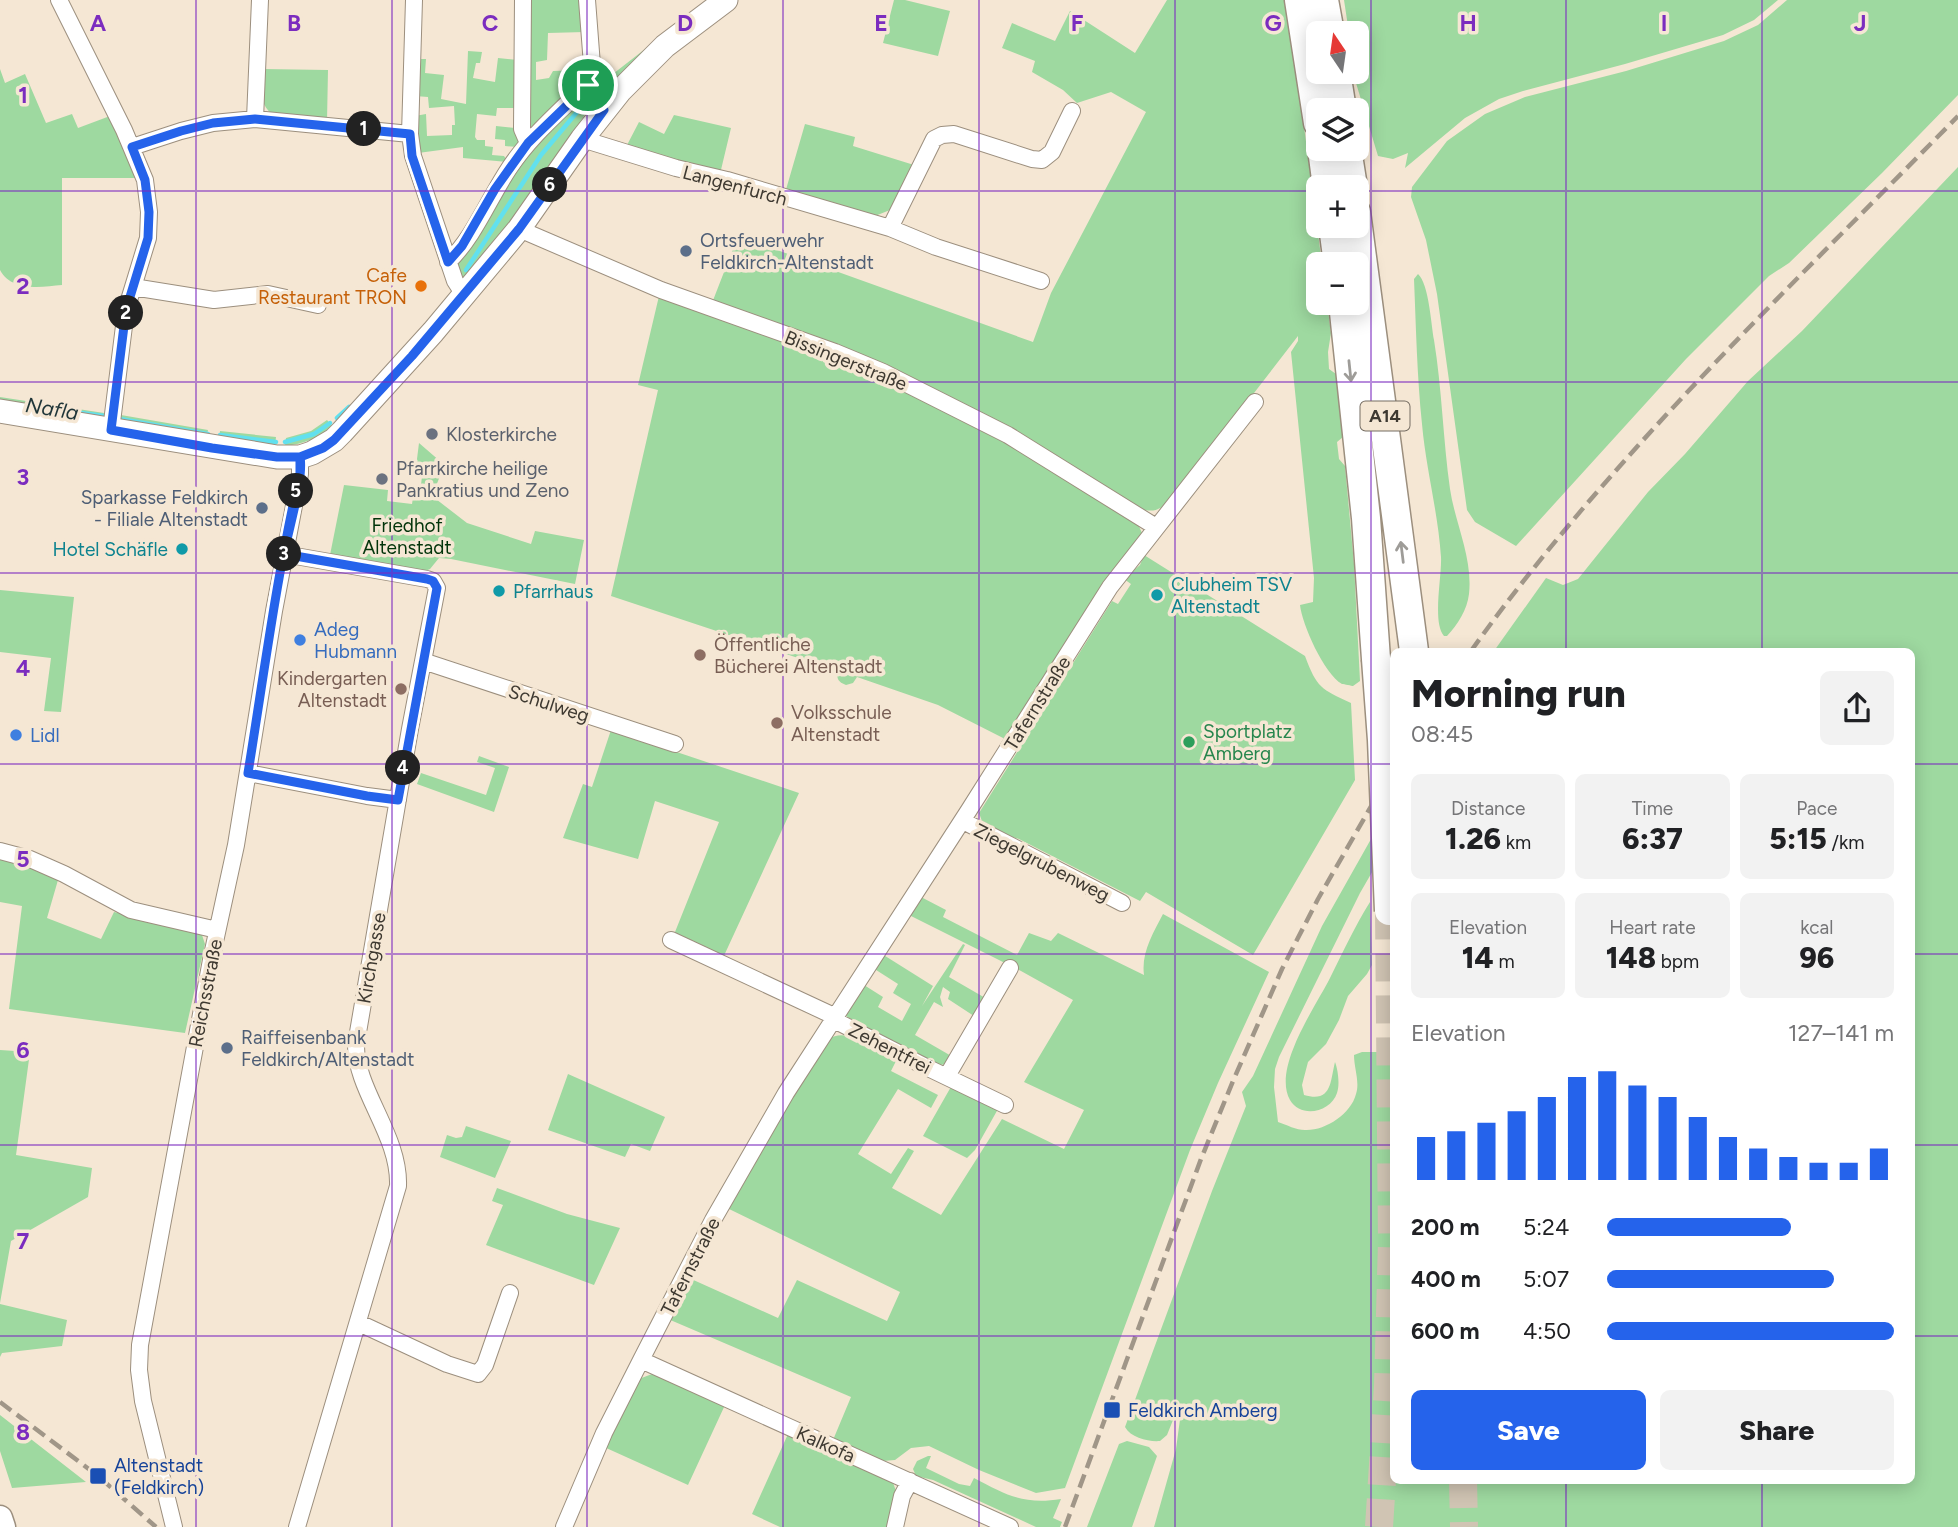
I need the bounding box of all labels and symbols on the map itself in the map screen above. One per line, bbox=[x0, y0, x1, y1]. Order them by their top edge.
text: A bbox=[90, 9, 107, 37]
text: B bbox=[287, 9, 301, 37]
text: C bbox=[482, 9, 499, 37]
text: D bbox=[677, 9, 693, 37]
text: E bbox=[874, 9, 888, 37]
text: F bbox=[1071, 9, 1084, 37]
text: G bbox=[1264, 9, 1282, 37]
text: H bbox=[1459, 9, 1477, 37]
text: I bbox=[1661, 9, 1667, 37]
text: J bbox=[1854, 9, 1866, 37]
north arrow bbox=[1306, 21, 1368, 84]
pin bbox=[558, 55, 618, 115]
text: 1 bbox=[18, 81, 28, 109]
pin: 1 bbox=[346, 111, 382, 146]
street label: Langenfurch bbox=[680, 160, 790, 210]
pin: 6 bbox=[532, 168, 568, 202]
place label: Ortsfeuerwehr Feldkirch-Altenstadt bbox=[700, 229, 874, 274]
marker: Ortsfeuerwehr Feldkirch-Altenstadt bbox=[678, 243, 694, 259]
place label: Cafe Restaurant TRON bbox=[258, 264, 407, 309]
text: 2 bbox=[16, 272, 30, 300]
marker: Cafe Restaurant TRON bbox=[413, 278, 429, 294]
pin: 2 bbox=[108, 296, 144, 330]
street label: Bissingerstraße bbox=[781, 325, 910, 395]
one-way arrow bbox=[1344, 359, 1357, 381]
water label: Nafla bbox=[24, 392, 80, 425]
road number: A14 bbox=[1360, 402, 1410, 430]
place label: Klosterkirche bbox=[446, 423, 557, 446]
marker: Klosterkirche bbox=[424, 426, 440, 442]
place label: Pfarrkirche heilige Pankratius und Zeno bbox=[396, 457, 569, 502]
text: 3 bbox=[17, 463, 29, 491]
marker: Pfarrkirche heilige Pankratius und Zeno bbox=[374, 471, 390, 487]
pin: 5 bbox=[278, 474, 314, 508]
place label: Sparkasse Feldkirch - Filiale Altenstadt bbox=[81, 486, 248, 531]
marker: Sparkasse Feldkirch - Filiale Altenstadt bbox=[254, 500, 270, 516]
park label: Friedhof Altenstadt bbox=[362, 514, 452, 559]
pin: 3 bbox=[266, 536, 302, 572]
place label: Hotel Schäfle bbox=[53, 538, 168, 561]
marker: Hotel Schäfle bbox=[174, 541, 190, 557]
one-way arrow bbox=[1395, 541, 1408, 563]
place label: Clubheim TSV Altenstadt bbox=[1171, 573, 1292, 618]
place label: Pfarrhaus bbox=[513, 580, 593, 603]
marker: Pfarrhaus bbox=[491, 583, 507, 599]
marker: Clubheim TSV Altenstadt bbox=[1149, 587, 1165, 603]
place label: Adeg Hubmann bbox=[314, 618, 397, 663]
marker: Adeg Hubmann bbox=[292, 632, 308, 648]
place label: Öffentliche Bücherei Altenstadt bbox=[714, 633, 883, 678]
marker: Öffentliche Bücherei Altenstadt bbox=[692, 647, 708, 663]
street label: Tafernstraße bbox=[999, 652, 1075, 755]
text: 4 bbox=[16, 654, 30, 682]
place label: Kindergarten Altenstadt bbox=[277, 667, 387, 712]
street label: Schulweg bbox=[506, 680, 592, 727]
marker: Kindergarten Altenstadt bbox=[393, 681, 409, 697]
place label: Volksschule Altenstadt bbox=[791, 701, 892, 746]
marker: Volksschule Altenstadt bbox=[769, 715, 785, 731]
place label: Sportplatz Amberg bbox=[1203, 720, 1292, 765]
place label: Lidl bbox=[30, 724, 60, 747]
marker: Lidl bbox=[8, 727, 24, 743]
marker: Sportplatz Amberg bbox=[1181, 734, 1197, 750]
pin: 4 bbox=[386, 750, 420, 786]
street label: Ziegelgrubenweg bbox=[970, 818, 1113, 907]
text: 5 bbox=[16, 845, 30, 873]
street label: Kirchgasse bbox=[352, 911, 391, 1006]
street label: Reichsstraße bbox=[184, 937, 227, 1049]
street label: Zehentfrei bbox=[845, 1018, 935, 1079]
place label: Raiffeisenbank Feldkirch/Altenstadt bbox=[241, 1026, 414, 1071]
text: 6 bbox=[16, 1036, 30, 1064]
marker: Raiffeisenbank Feldkirch/Altenstadt bbox=[219, 1040, 235, 1056]
street label: Tafernstraße bbox=[656, 1214, 725, 1319]
text: 7 bbox=[17, 1227, 30, 1255]
place label: Feldkirch Amberg bbox=[1128, 1399, 1278, 1422]
marker: Feldkirch Amberg bbox=[1102, 1400, 1122, 1420]
text: 8 bbox=[16, 1418, 30, 1446]
street label: Kalkofa bbox=[793, 1421, 859, 1468]
place label: Altenstadt (Feldkirch) bbox=[114, 1454, 204, 1499]
marker: Altenstadt (Feldkirch) bbox=[88, 1466, 108, 1486]

